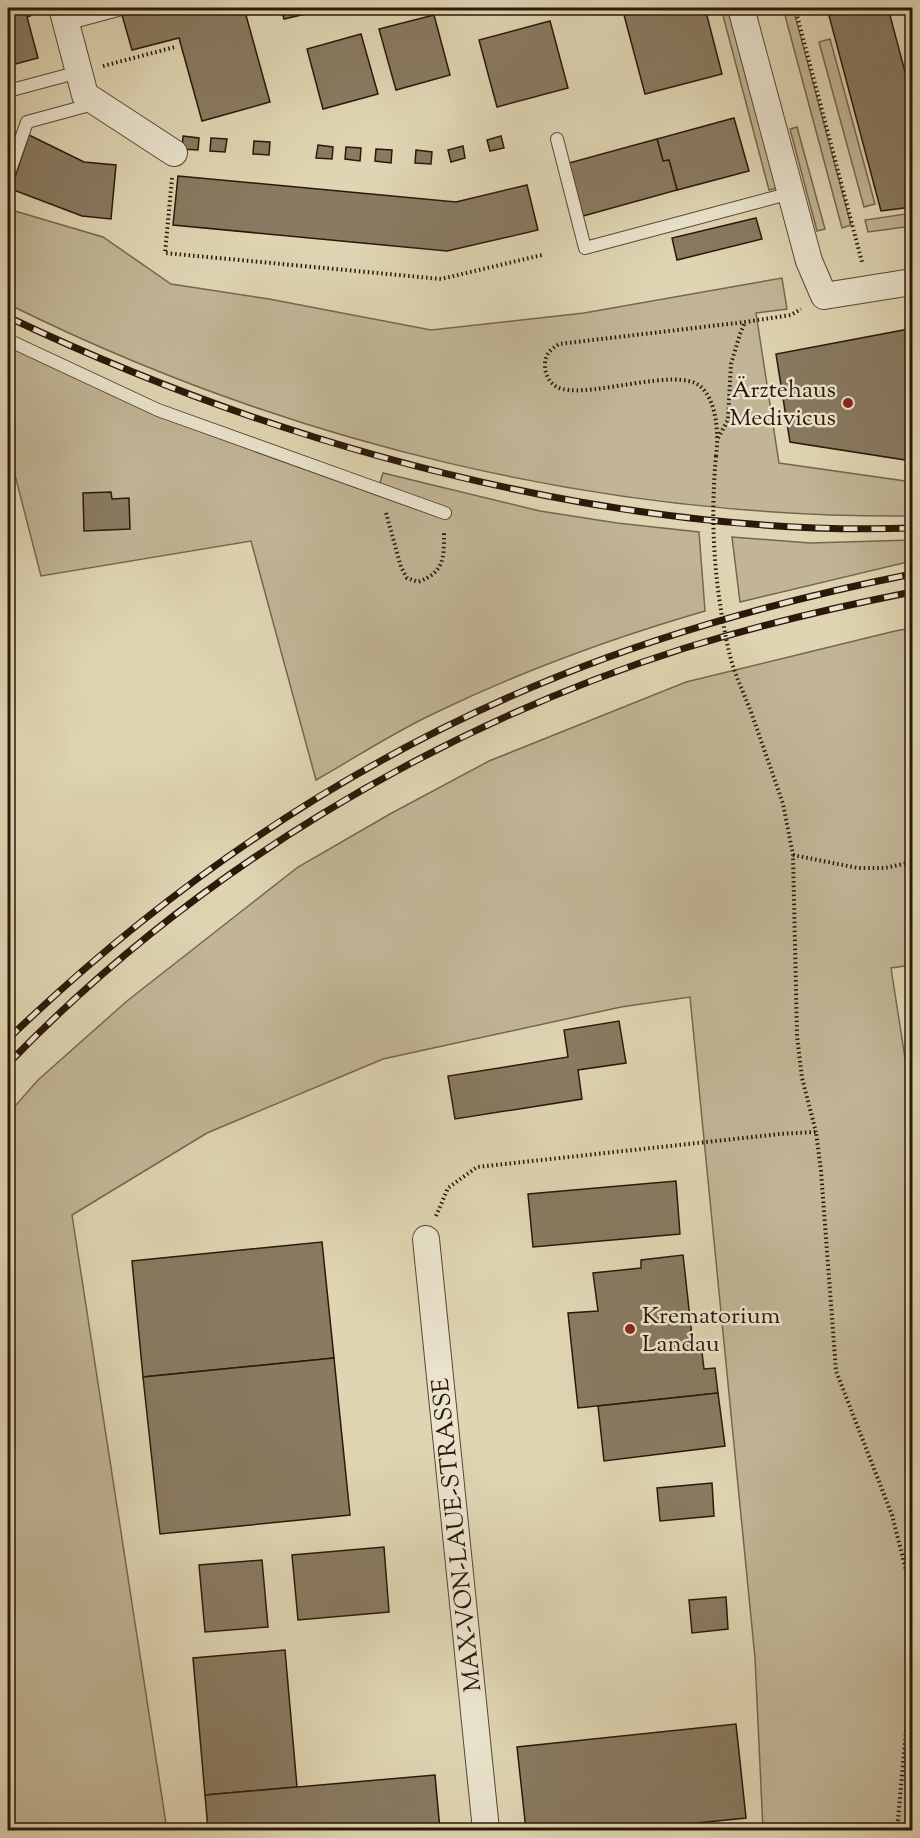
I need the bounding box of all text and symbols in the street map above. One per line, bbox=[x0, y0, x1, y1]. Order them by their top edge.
place label: Ärztehaus Medivicus bbox=[730, 374, 836, 436]
marker: Ärztehaus Medivicus bbox=[841, 396, 855, 410]
place label: Krematorium Landau bbox=[642, 1300, 781, 1362]
marker: Krematorium Landau bbox=[623, 1322, 637, 1336]
street label: MAX-VON-LAUE-STRASSE bbox=[425, 1376, 491, 1693]

